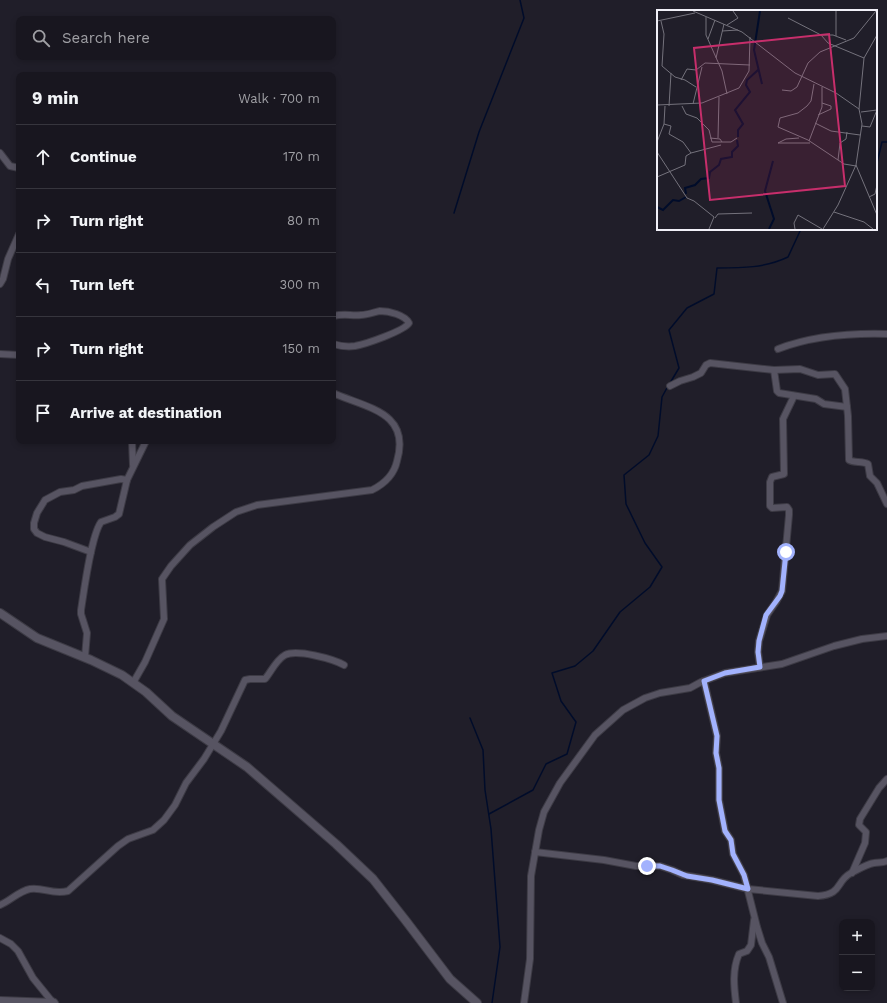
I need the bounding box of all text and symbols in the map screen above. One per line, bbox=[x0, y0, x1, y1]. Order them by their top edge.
inset map bbox=[657, 10, 877, 230]
search box bbox=[16, 16, 336, 60]
icon: search bbox=[30, 27, 52, 49]
text: Search here bbox=[62, 29, 150, 47]
text: 9 min bbox=[32, 88, 79, 108]
text: Walk · 700 m bbox=[238, 91, 320, 106]
icon: ahead bbox=[32, 146, 54, 168]
text: Continue bbox=[70, 148, 137, 166]
text: 170 m bbox=[283, 149, 320, 164]
icon: right bbox=[32, 210, 54, 232]
text: Turn right bbox=[70, 212, 143, 230]
text: 80 m bbox=[287, 213, 320, 228]
icon: left bbox=[32, 274, 54, 296]
text: Turn left bbox=[70, 276, 134, 294]
text: 300 m bbox=[279, 277, 320, 292]
icon: right bbox=[32, 338, 54, 360]
text: Turn right bbox=[70, 340, 143, 358]
text: 150 m bbox=[282, 341, 320, 356]
icon: arrive bbox=[32, 402, 54, 424]
text: Arrive at destination bbox=[70, 404, 222, 422]
route start bbox=[777, 543, 795, 561]
route end bbox=[638, 857, 656, 875]
map controls bbox=[839, 919, 875, 991]
button: + bbox=[839, 919, 875, 955]
button: − bbox=[839, 955, 875, 991]

